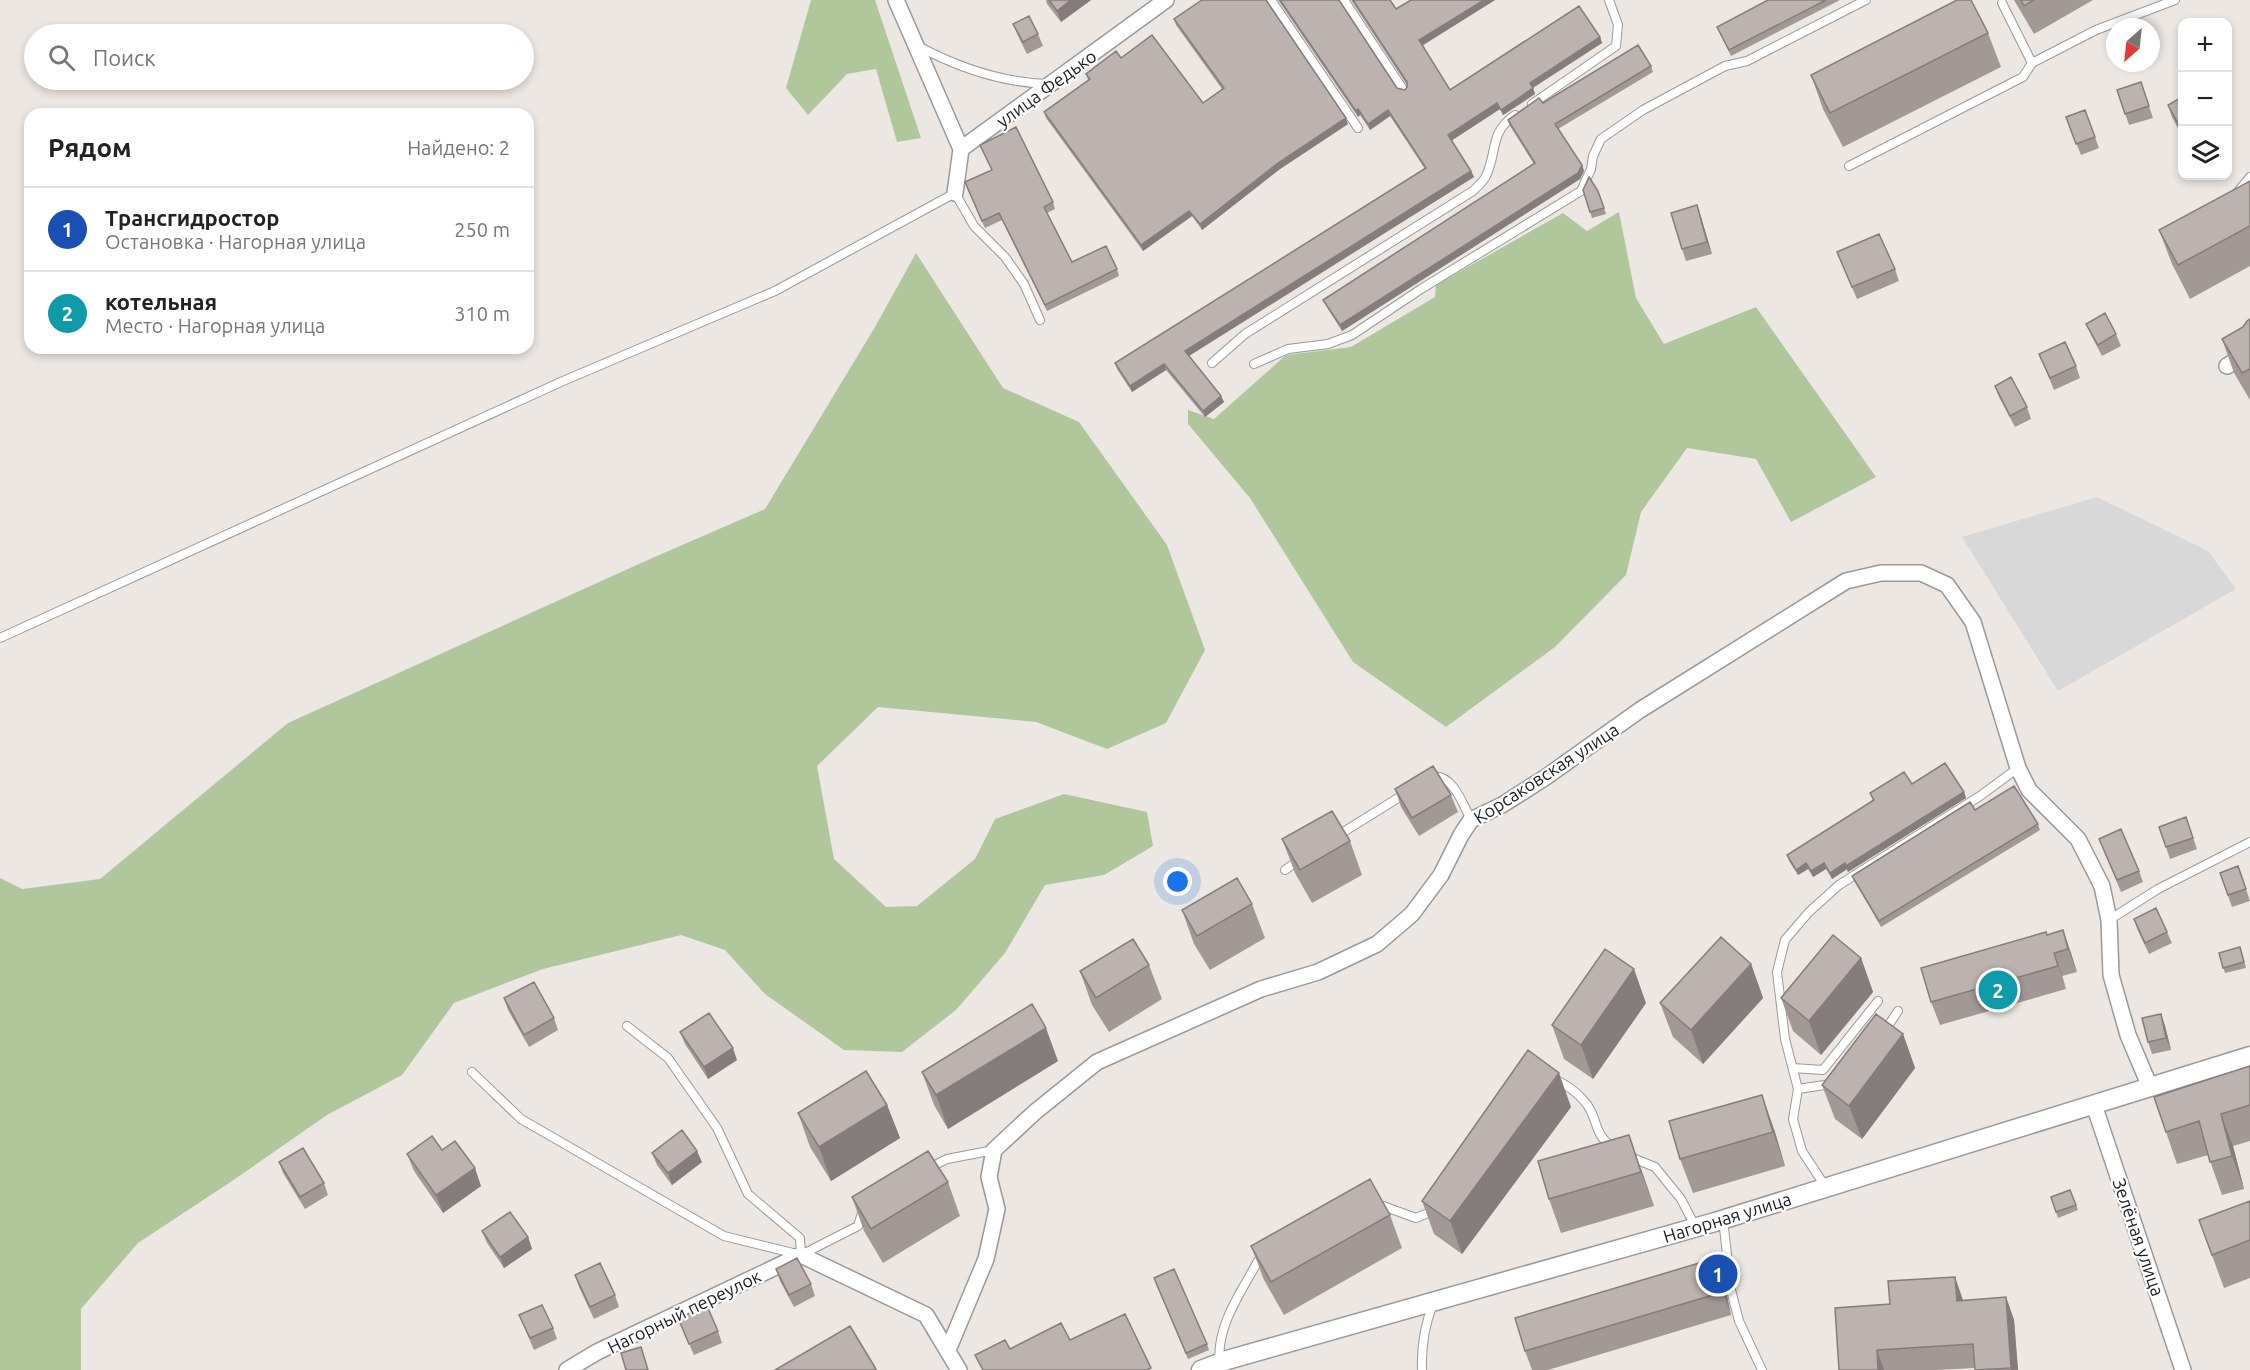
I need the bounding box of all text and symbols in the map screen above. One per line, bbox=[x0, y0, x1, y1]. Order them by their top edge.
north arrow bbox=[2106, 18, 2160, 72]
map controls bbox=[2178, 18, 2232, 180]
button: + bbox=[2178, 18, 2232, 72]
search box bbox=[24, 24, 534, 90]
icon: search bbox=[45, 41, 78, 74]
text: Поиск bbox=[93, 45, 156, 70]
street label: улица Федько bbox=[992, 45, 1100, 131]
button: − bbox=[2178, 72, 2232, 126]
button: layers bbox=[2178, 126, 2232, 180]
text: Рядом bbox=[48, 133, 132, 162]
text: Найдено: 2 bbox=[407, 136, 510, 159]
text: Трансгидростор bbox=[105, 205, 279, 230]
text: 1 bbox=[62, 218, 73, 241]
text: 250 m bbox=[454, 218, 510, 241]
text: Остановка · Нагорная улица bbox=[105, 230, 366, 253]
text: котельная bbox=[105, 289, 217, 314]
text: 2 bbox=[62, 302, 73, 325]
text: 310 m bbox=[454, 302, 510, 325]
text: Место · Нагорная улица bbox=[105, 314, 325, 337]
street label: Корсаковская улица bbox=[1470, 719, 1622, 827]
your location bbox=[1163, 867, 1192, 896]
pin: 2 bbox=[1978, 968, 2018, 1012]
street label: Зелёная улица bbox=[2109, 1175, 2169, 1299]
street label: Нагорная улица bbox=[1661, 1188, 1793, 1246]
pin: 1 bbox=[1698, 1252, 1738, 1296]
street label: Нагорный переулок bbox=[604, 1265, 764, 1357]

